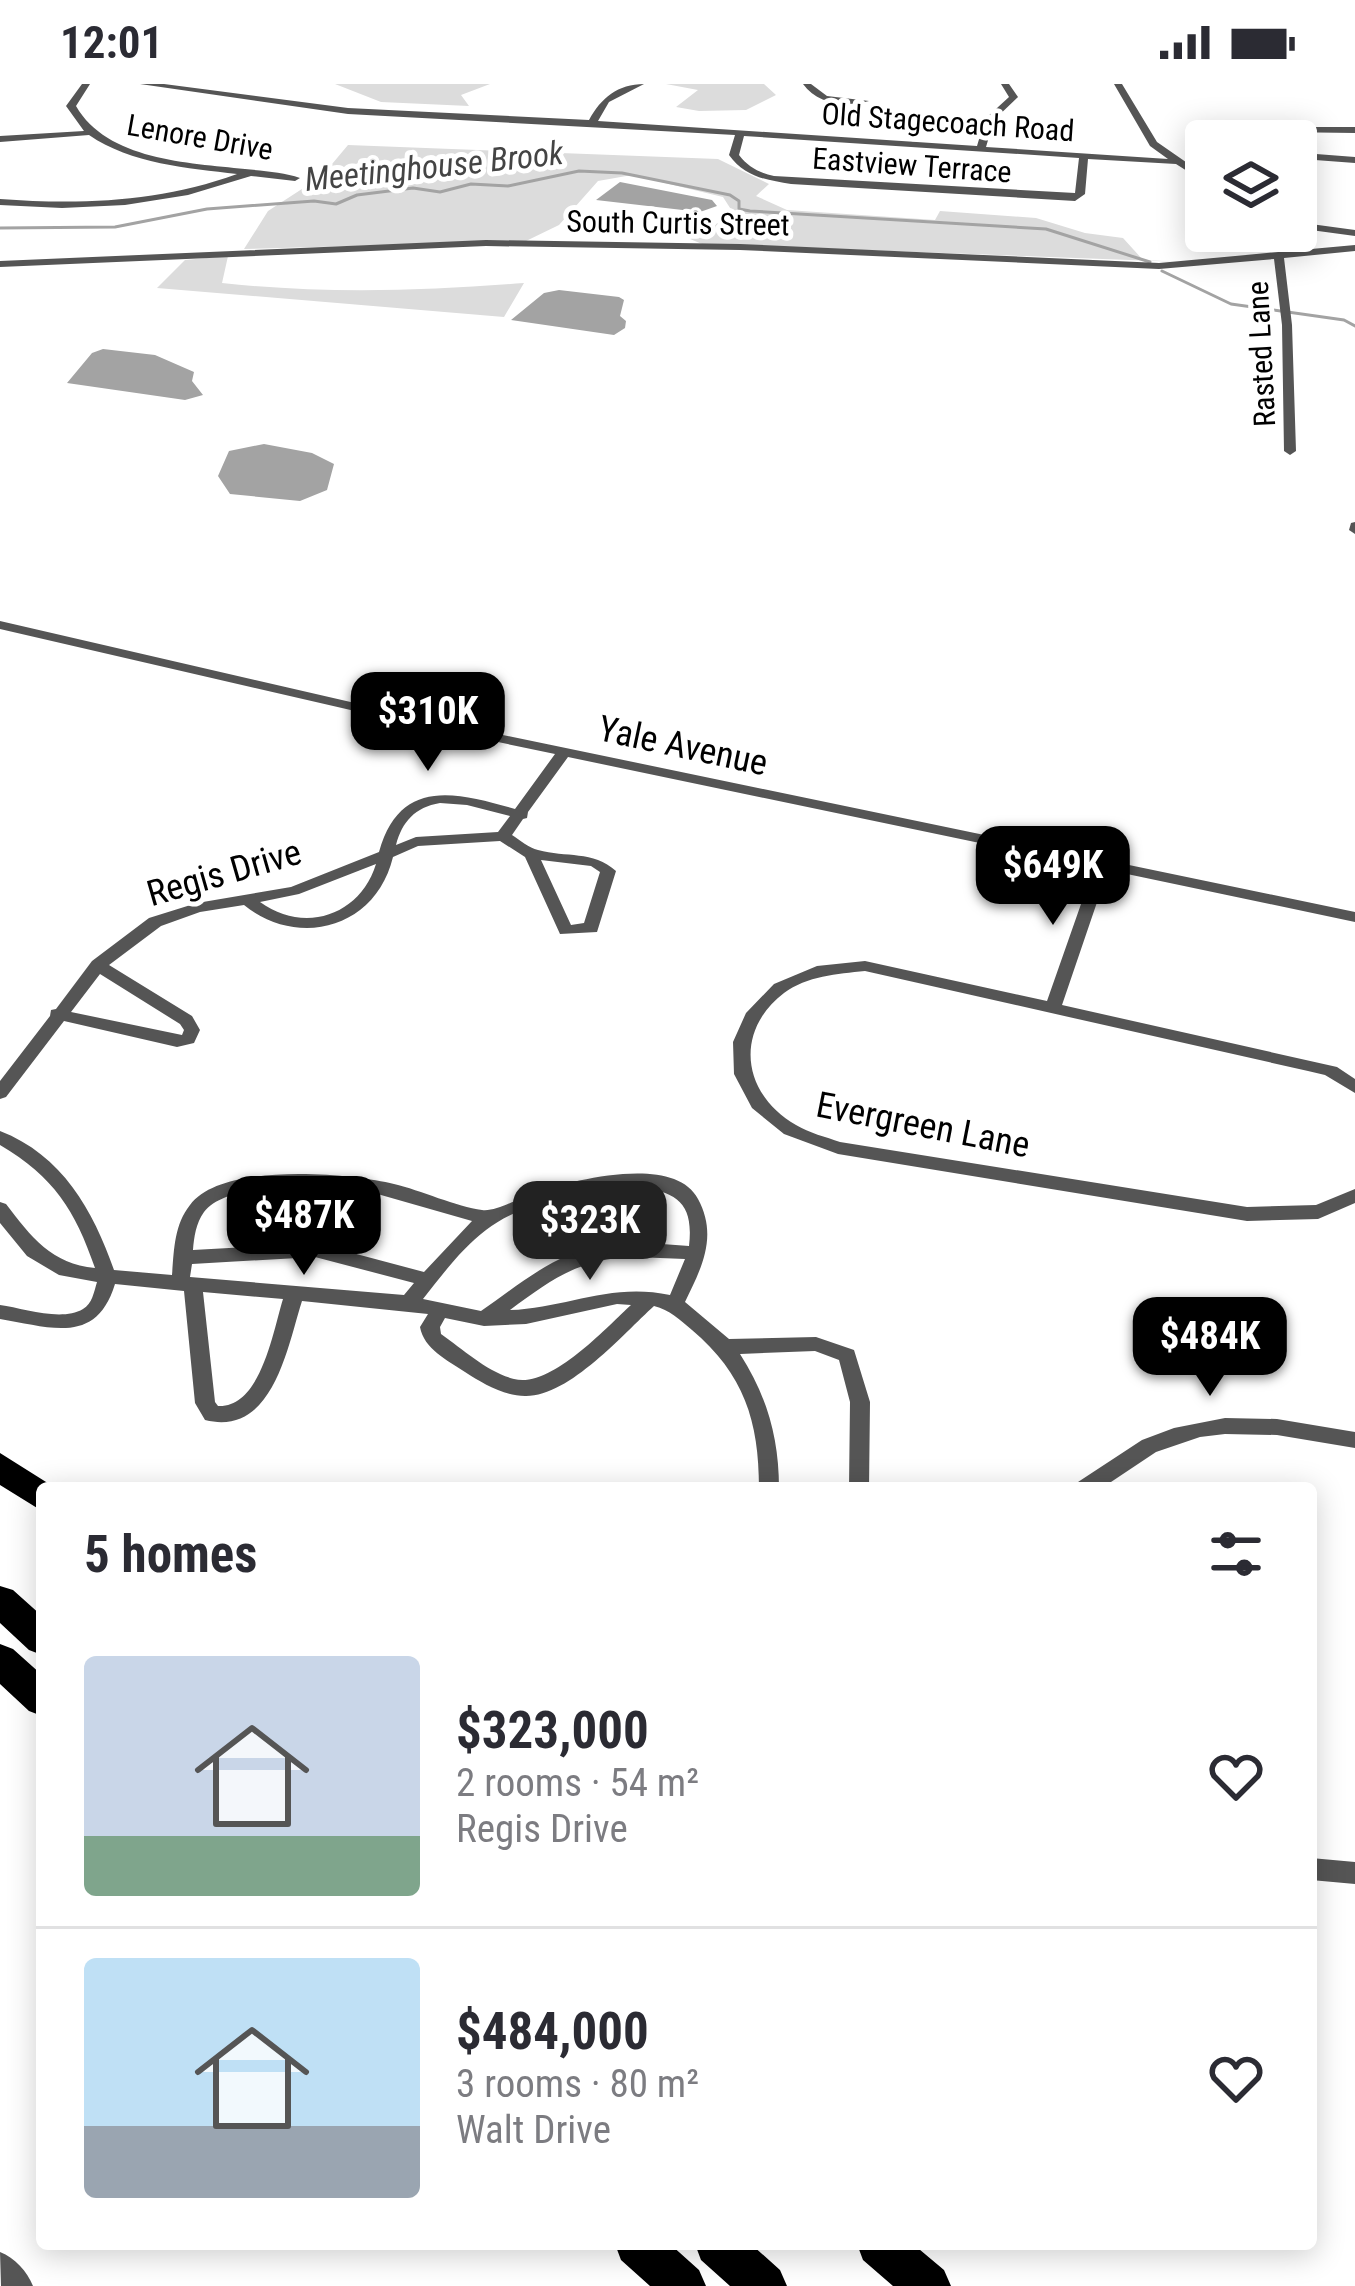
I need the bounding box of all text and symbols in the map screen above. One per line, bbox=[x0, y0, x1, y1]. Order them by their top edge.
text: 12:01 bbox=[60, 16, 163, 69]
street label: Old Stagecoach Road bbox=[821, 96, 1075, 148]
street label: Lenore Drive bbox=[124, 107, 276, 167]
map controls bbox=[1185, 120, 1317, 252]
button: layers bbox=[1185, 120, 1317, 252]
water label: Meetinghouse Brook bbox=[303, 133, 566, 199]
street label: Eastview Terrace bbox=[811, 141, 1013, 189]
street label: South Curtis Street bbox=[566, 204, 790, 242]
street label: Rasted Lane bbox=[1240, 280, 1282, 428]
pin: $310K bbox=[344, 672, 512, 774]
text: $310K bbox=[378, 688, 478, 734]
street label: Yale Avenue bbox=[595, 708, 771, 784]
pin: $649K bbox=[969, 826, 1137, 928]
street label: Regis Drive bbox=[142, 831, 306, 915]
text: $649K bbox=[1003, 842, 1103, 888]
street label: Evergreen Lane bbox=[813, 1084, 1033, 1166]
pin: $487K bbox=[220, 1176, 388, 1278]
pin: $323K bbox=[506, 1181, 674, 1283]
text: $487K bbox=[254, 1192, 354, 1238]
text: $323K bbox=[540, 1197, 640, 1243]
pin: $484K bbox=[1126, 1297, 1294, 1399]
text: $484K bbox=[1160, 1313, 1260, 1359]
icon: filters bbox=[1203, 1521, 1269, 1587]
text: 5 homes bbox=[84, 1525, 257, 1584]
text: $323,000 bbox=[456, 1701, 649, 1760]
icon: home bbox=[180, 1704, 324, 1848]
icon: heart bbox=[1203, 1743, 1269, 1809]
text: 2 rooms · 54 m² bbox=[456, 1760, 699, 1806]
text: Regis Drive bbox=[456, 1806, 628, 1852]
text: $484,000 bbox=[456, 2002, 649, 2061]
icon: home bbox=[180, 2006, 324, 2150]
icon: heart bbox=[1203, 2045, 1269, 2111]
text: 3 rooms · 80 m² bbox=[456, 2061, 699, 2107]
text: Walt Drive bbox=[456, 2107, 611, 2153]

